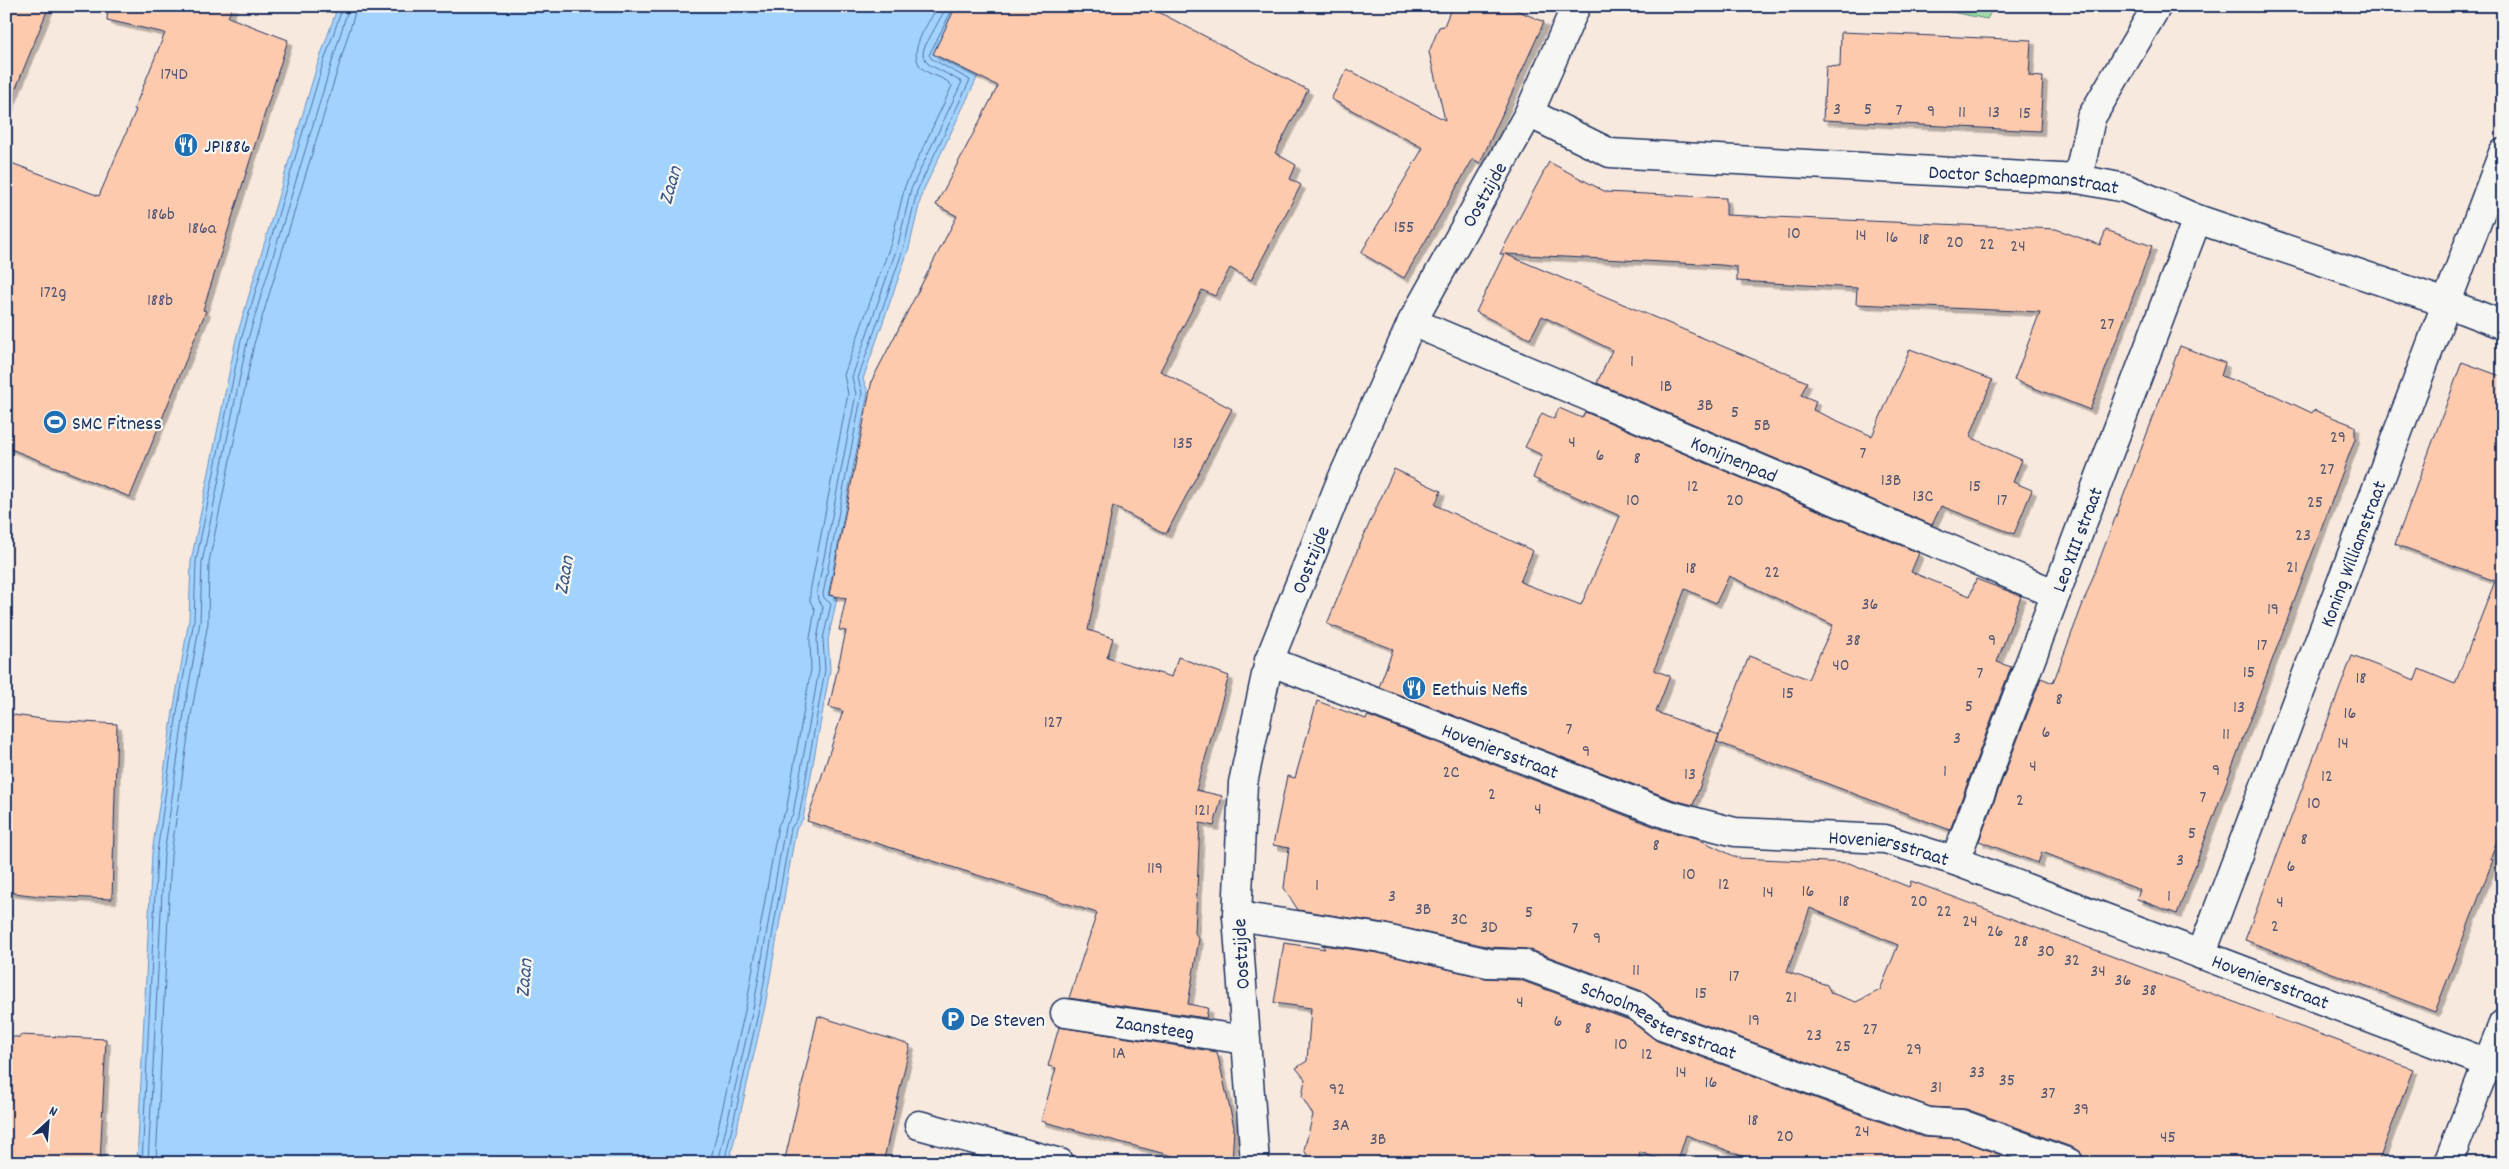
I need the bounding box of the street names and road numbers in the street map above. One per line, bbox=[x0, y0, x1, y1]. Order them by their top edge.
street label: Oostzijde bbox=[1457, 158, 1516, 233]
street label: Doctor Schaepmanstraat bbox=[1928, 160, 2121, 203]
street label: Konijnenpad bbox=[1686, 430, 1781, 492]
street label: Koning Williamstraat bbox=[2315, 477, 2395, 632]
street label: Leo XIII straat bbox=[2047, 484, 2112, 597]
street label: Oostzijde bbox=[1286, 522, 1339, 599]
street label: Hoveniersstraat bbox=[1437, 718, 1562, 788]
street label: Hoveniersstraat bbox=[1828, 825, 1952, 875]
street label: Oostzijde bbox=[1227, 918, 1259, 990]
street label: Hoveniersstraat bbox=[2207, 949, 2332, 1019]
street label: Schoolmeestersstraat bbox=[1576, 975, 1740, 1069]
street label: Zaansteeg bbox=[1113, 1010, 1196, 1049]

